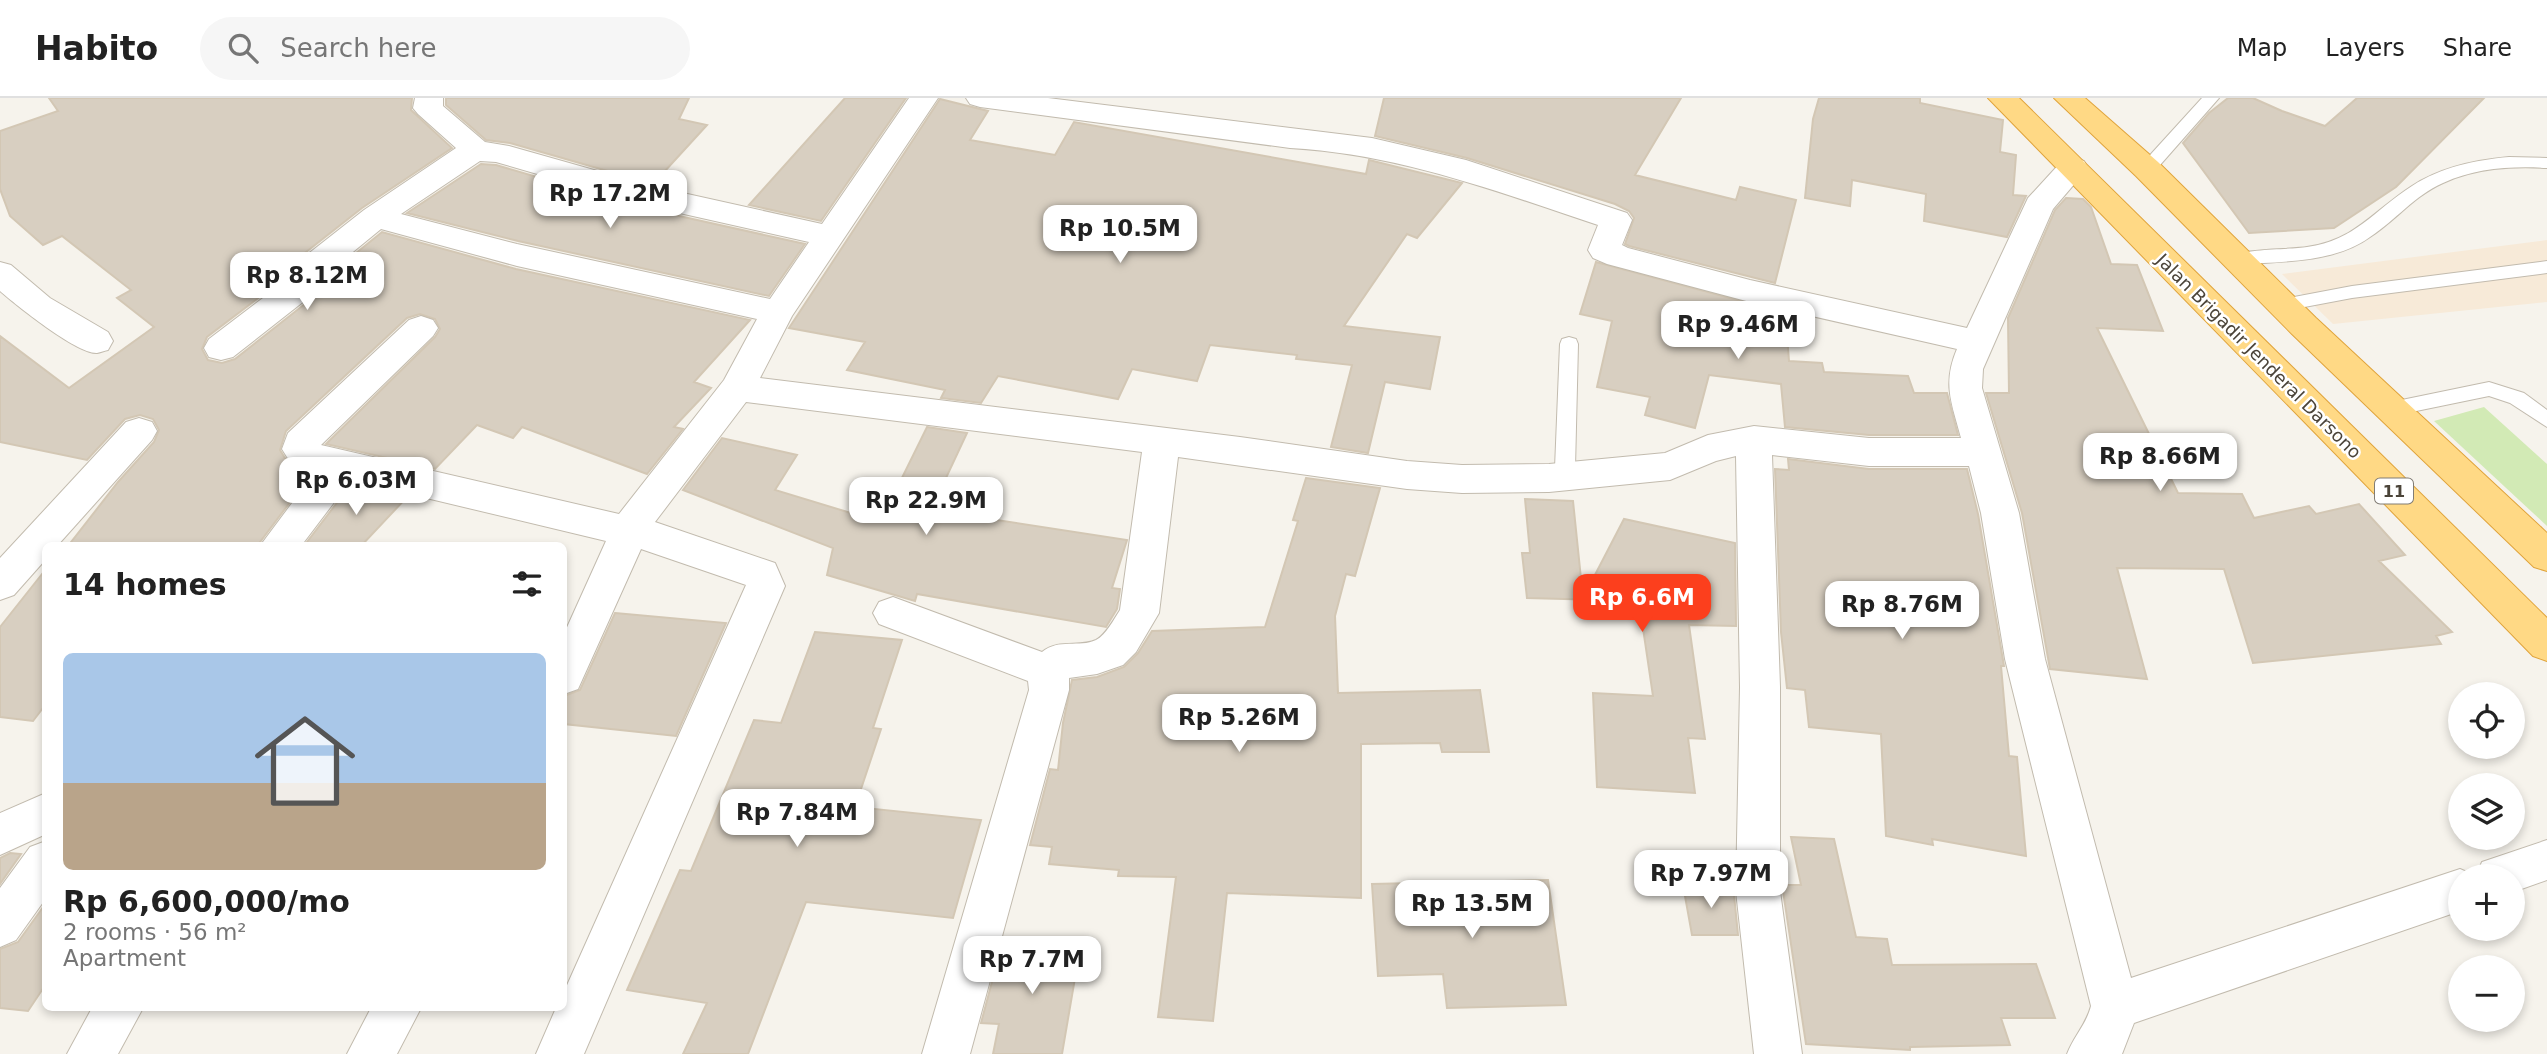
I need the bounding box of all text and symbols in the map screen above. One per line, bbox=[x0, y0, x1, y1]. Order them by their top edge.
search box bbox=[200, 17, 690, 80]
text: Habito bbox=[35, 29, 158, 68]
icon: search bbox=[224, 29, 262, 67]
text: Search here bbox=[280, 33, 436, 63]
text: Map bbox=[2237, 34, 2287, 62]
text: Layers bbox=[2325, 34, 2405, 62]
text: Share bbox=[2443, 34, 2512, 62]
pin: Rp 17.2M bbox=[538, 170, 682, 230]
text: Rp 17.2M bbox=[549, 180, 671, 206]
pin: Rp 10.5M bbox=[1048, 206, 1192, 265]
text: Rp 10.5M bbox=[1059, 215, 1181, 241]
street label: Jalan Brigadir Jenderal Darsono bbox=[2152, 249, 2366, 463]
pin: Rp 8.12M bbox=[235, 252, 379, 312]
text: Rp 8.12M bbox=[246, 262, 368, 288]
pin: Rp 9.46M bbox=[1666, 302, 1810, 361]
text: Rp 9.46M bbox=[1677, 311, 1799, 337]
pin: Rp 8.66M bbox=[2088, 434, 2232, 493]
text: Rp 8.66M bbox=[2099, 443, 2221, 469]
pin: Rp 6.03M bbox=[284, 458, 428, 517]
text: Rp 6.03M bbox=[295, 467, 417, 493]
pin: Rp 22.9M bbox=[854, 478, 998, 537]
road number: 11 bbox=[2375, 478, 2413, 504]
text: Rp 22.9M bbox=[865, 487, 987, 513]
icon: filters bbox=[508, 565, 546, 603]
text: 14 homes bbox=[63, 567, 227, 602]
pin: Rp 6.6M bbox=[1577, 574, 1707, 634]
pin: Rp 8.76M bbox=[1830, 582, 1974, 641]
text: Rp 6.6M bbox=[1589, 584, 1695, 610]
text: Rp 8.76M bbox=[1841, 591, 1963, 617]
map controls bbox=[2448, 682, 2525, 1032]
button: locate bbox=[2448, 682, 2525, 759]
pin: Rp 5.26M bbox=[1167, 694, 1311, 754]
icon: home bbox=[242, 698, 368, 824]
text: Rp 5.26M bbox=[1178, 704, 1300, 730]
button: layers bbox=[2448, 773, 2525, 850]
pin: Rp 7.84M bbox=[725, 790, 869, 849]
text: Rp 7.84M bbox=[736, 799, 858, 825]
pin: Rp 7.97M bbox=[1639, 850, 1783, 910]
text: Rp 7.97M bbox=[1650, 860, 1772, 886]
button: + bbox=[2448, 864, 2525, 941]
pin: Rp 13.5M bbox=[1400, 880, 1544, 940]
text: Rp 6,600,000/mo bbox=[63, 884, 350, 919]
text: Rp 13.5M bbox=[1411, 890, 1533, 916]
text: 2 rooms · 56 m² bbox=[63, 919, 247, 945]
pin: Rp 7.7M bbox=[967, 936, 1097, 996]
text: Apartment bbox=[63, 945, 186, 971]
text: Rp 7.7M bbox=[979, 946, 1085, 972]
button: − bbox=[2448, 955, 2525, 1032]

